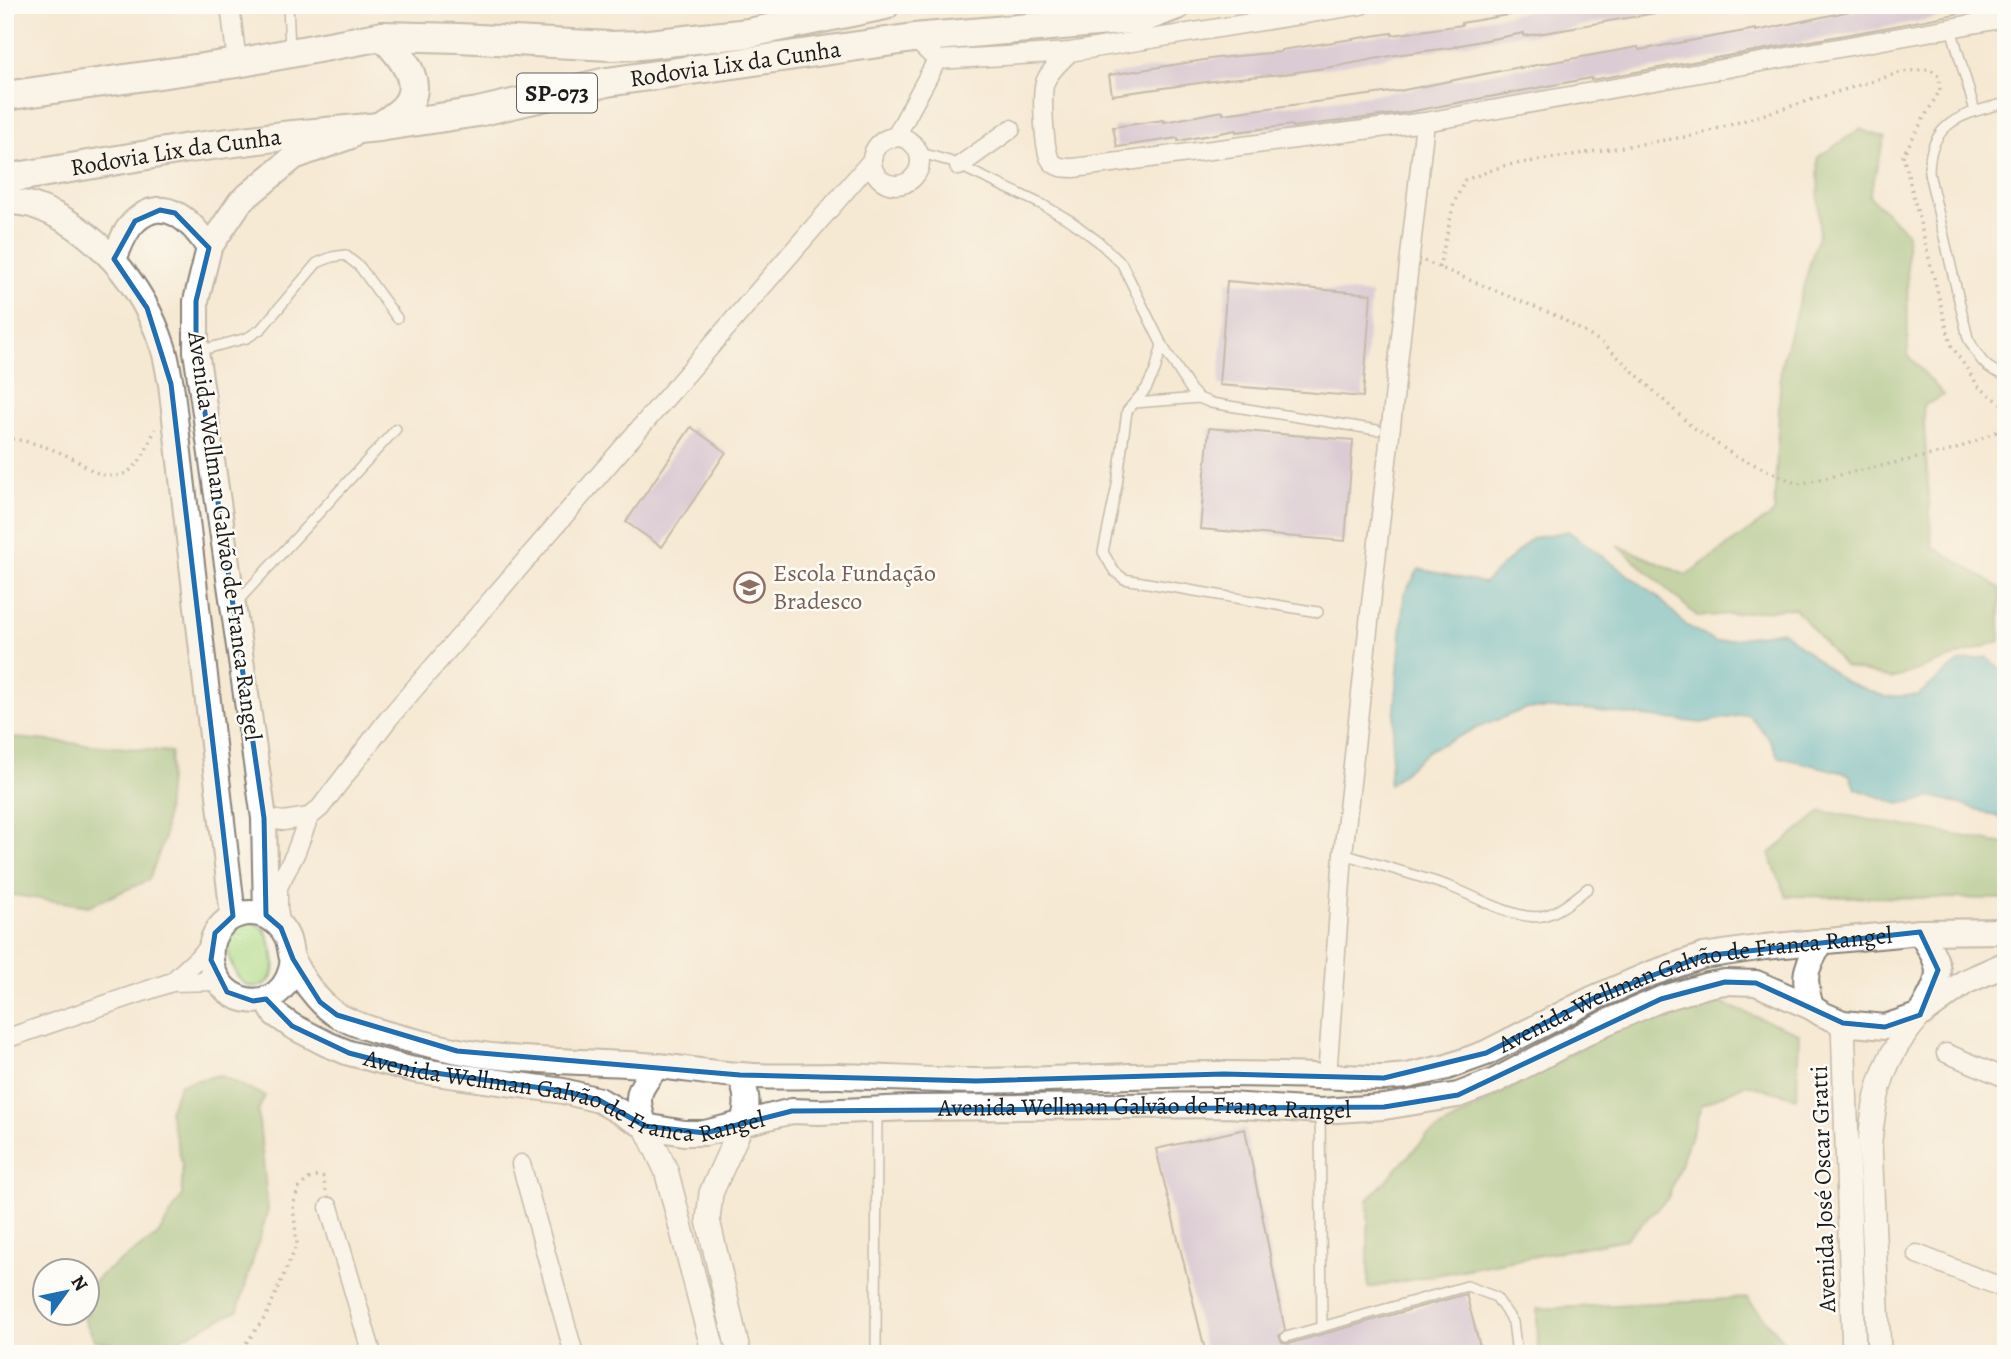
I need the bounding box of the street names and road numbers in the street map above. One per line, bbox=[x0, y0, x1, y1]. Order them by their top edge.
street label: Rodovia Lix da Cunha bbox=[628, 33, 844, 95]
road number: SP-073 bbox=[517, 74, 597, 113]
street label: Rodovia Lix da Cunha bbox=[68, 120, 284, 184]
street label: Avenida Wellman Galvão de Franca Rangel bbox=[180, 328, 270, 743]
street label: Avenida Wellman Galvão de Franca Rangel bbox=[1491, 919, 1894, 1061]
street label: Avenida Wellman Galvão de Franca Rangel bbox=[359, 1041, 768, 1150]
street label: Avenida José Oscar Gratti bbox=[1803, 1065, 1843, 1314]
street label: Avenida Wellman Galvão de Franca Rangel bbox=[937, 1089, 1352, 1127]

